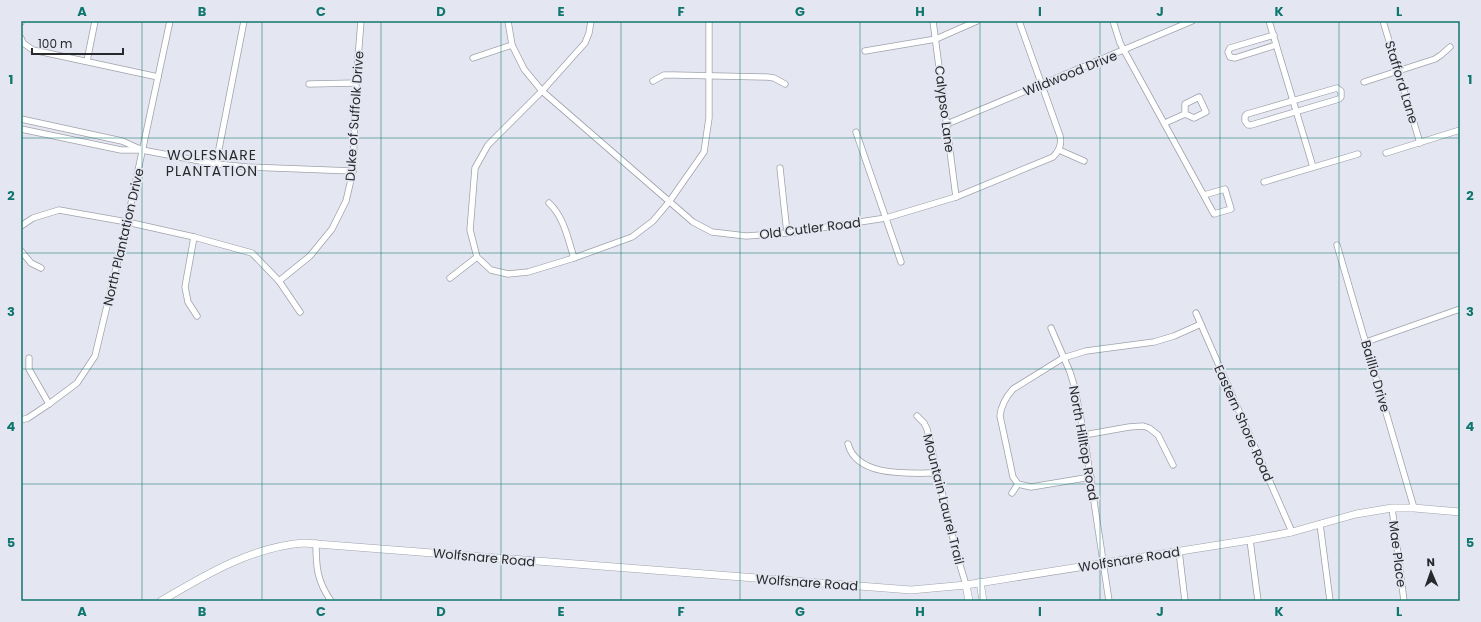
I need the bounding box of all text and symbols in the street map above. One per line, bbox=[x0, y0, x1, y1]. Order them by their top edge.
text: A bbox=[77, 2, 87, 21]
text: B bbox=[198, 2, 207, 21]
text: C bbox=[316, 2, 326, 21]
text: D bbox=[436, 2, 446, 21]
text: E bbox=[557, 2, 565, 21]
text: F bbox=[677, 2, 685, 21]
text: G bbox=[795, 2, 805, 21]
text: H bbox=[915, 2, 925, 21]
text: I bbox=[1038, 2, 1042, 21]
text: J bbox=[1156, 2, 1164, 21]
text: K bbox=[1274, 2, 1284, 21]
text: L bbox=[1396, 2, 1402, 21]
scale bar bbox=[32, 30, 123, 56]
text: 100 m bbox=[38, 35, 72, 52]
street label: Stafford Lane bbox=[1380, 38, 1423, 126]
street label: Wildwood Drive bbox=[1020, 46, 1120, 101]
street label: Duke of Suffolk Drive bbox=[340, 50, 369, 182]
street label: Calypso Lane bbox=[930, 64, 959, 154]
text: 1 bbox=[9, 70, 13, 89]
text: 1 bbox=[1468, 70, 1472, 89]
district label: WOLFSNARE PLANTATION bbox=[166, 145, 258, 181]
street label: North Plantation Drive bbox=[98, 166, 149, 308]
text: 2 bbox=[7, 186, 15, 205]
text: 2 bbox=[1466, 186, 1474, 205]
street label: Old Cutler Road bbox=[758, 213, 862, 244]
text: 3 bbox=[7, 302, 15, 321]
text: 3 bbox=[1466, 302, 1474, 321]
street label: Baillio Drive bbox=[1356, 338, 1395, 414]
street label: Eastern Shore Road bbox=[1209, 362, 1278, 485]
street label: North Hilltop Road bbox=[1064, 384, 1103, 502]
text: 4 bbox=[7, 417, 16, 436]
text: 4 bbox=[1466, 417, 1475, 436]
street label: Mountain Laurel Trail bbox=[918, 432, 969, 566]
street label: Mae Place bbox=[1384, 520, 1411, 588]
text: 5 bbox=[7, 533, 15, 552]
text: 5 bbox=[1466, 533, 1474, 552]
street label: Wolfsnare Road bbox=[1077, 542, 1181, 577]
street label: Wolfsnare Road bbox=[432, 544, 536, 571]
north arrow bbox=[1411, 552, 1451, 592]
text: N bbox=[1426, 554, 1435, 570]
street label: Wolfsnare Road bbox=[755, 569, 859, 596]
text: A bbox=[77, 602, 87, 621]
text: B bbox=[198, 602, 207, 621]
text: C bbox=[316, 602, 326, 621]
text: D bbox=[436, 602, 446, 621]
text: E bbox=[557, 602, 565, 621]
text: F bbox=[677, 602, 685, 621]
text: G bbox=[795, 602, 805, 621]
text: H bbox=[915, 602, 925, 621]
text: I bbox=[1038, 602, 1042, 621]
text: J bbox=[1156, 602, 1164, 621]
text: K bbox=[1274, 602, 1284, 621]
text: L bbox=[1396, 602, 1402, 621]

